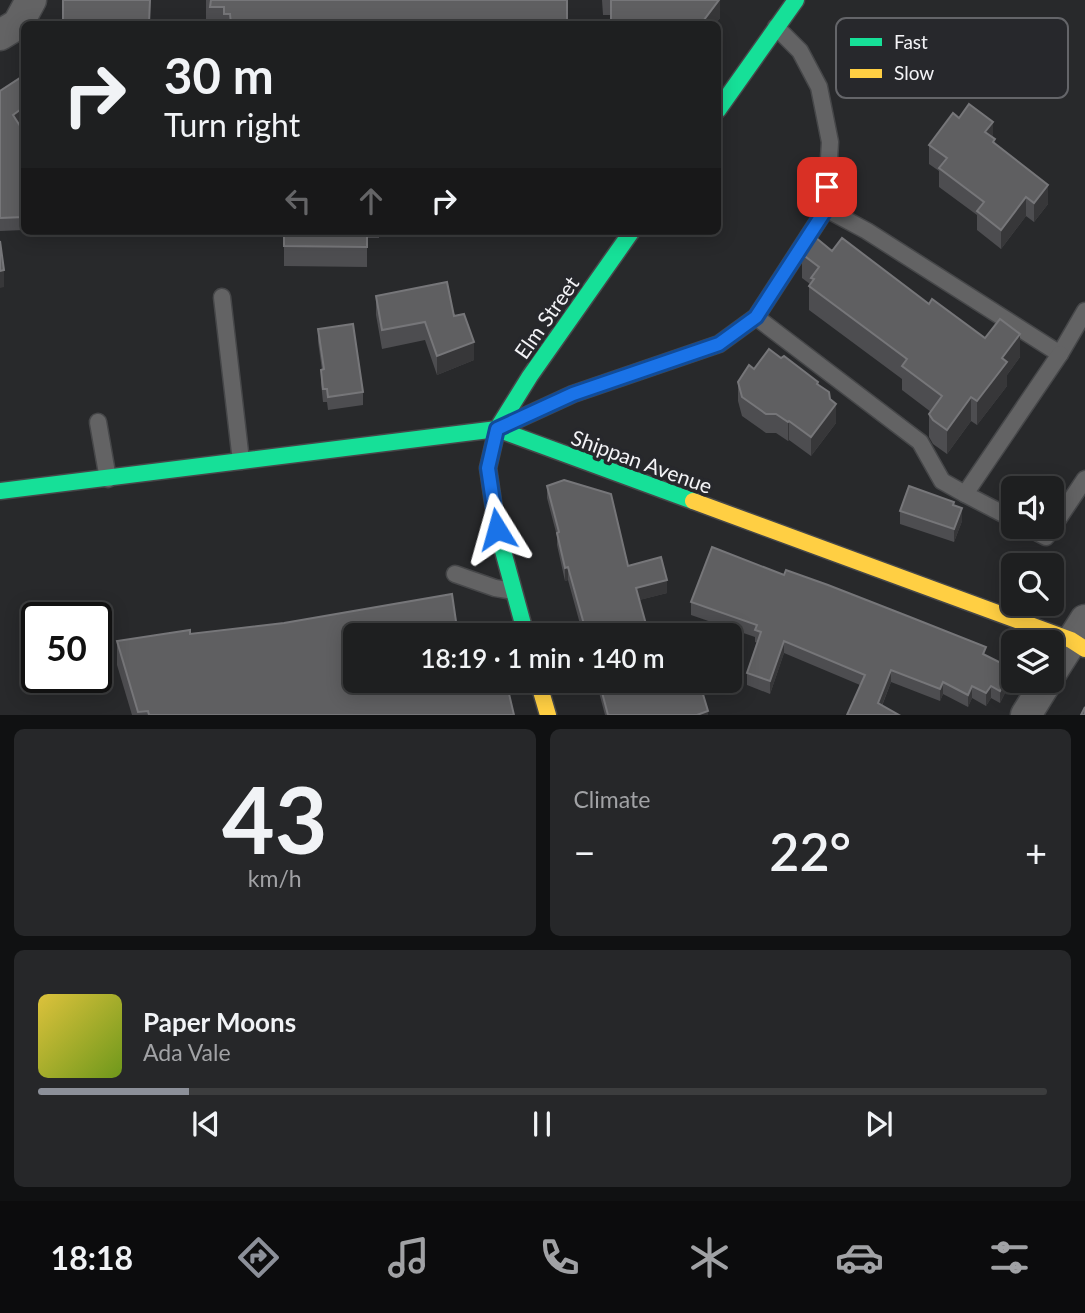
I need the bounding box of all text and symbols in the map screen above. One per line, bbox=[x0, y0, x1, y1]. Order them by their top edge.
legend bbox=[836, 18, 1068, 98]
text: Fast bbox=[894, 30, 928, 53]
text: 30 m bbox=[164, 46, 274, 104]
icon: right bbox=[49, 49, 140, 140]
text: Slow bbox=[894, 61, 934, 84]
text: Turn right bbox=[164, 105, 300, 144]
pin bbox=[797, 157, 857, 217]
icon: arrive bbox=[808, 168, 846, 206]
icon: left bbox=[279, 182, 317, 220]
icon: ahead bbox=[352, 182, 390, 220]
icon: right bbox=[425, 182, 463, 220]
street label: Elm Street bbox=[509, 271, 584, 363]
street label: Shippan Avenue bbox=[568, 424, 716, 498]
map controls bbox=[1001, 476, 1064, 693]
button: sound bbox=[1001, 476, 1064, 539]
position arrow bbox=[460, 492, 534, 566]
button: search bbox=[1001, 553, 1064, 616]
speed limit sign: 50 bbox=[21, 602, 112, 693]
button: layers bbox=[1001, 630, 1064, 693]
text: 18:19 · 1 min · 140 m bbox=[420, 642, 665, 674]
text: 43 bbox=[222, 764, 328, 873]
text: Climate bbox=[574, 785, 650, 813]
text: 22° bbox=[769, 820, 851, 882]
text: − bbox=[574, 829, 596, 875]
text: + bbox=[1025, 829, 1047, 875]
text: km/h bbox=[248, 864, 302, 892]
text: Paper Moons bbox=[143, 1006, 296, 1038]
text: Ada Vale bbox=[143, 1038, 231, 1066]
icon: previous bbox=[187, 1105, 225, 1143]
icon: pause bbox=[523, 1105, 561, 1143]
icon: next bbox=[860, 1105, 898, 1143]
icon: directions bbox=[234, 1233, 283, 1282]
icon: music bbox=[384, 1233, 433, 1282]
icon: phone bbox=[535, 1233, 584, 1282]
icon: climate bbox=[685, 1233, 734, 1282]
icon: car bbox=[835, 1233, 884, 1282]
icon: filters bbox=[985, 1233, 1034, 1282]
text: 18:18 bbox=[51, 1238, 133, 1277]

